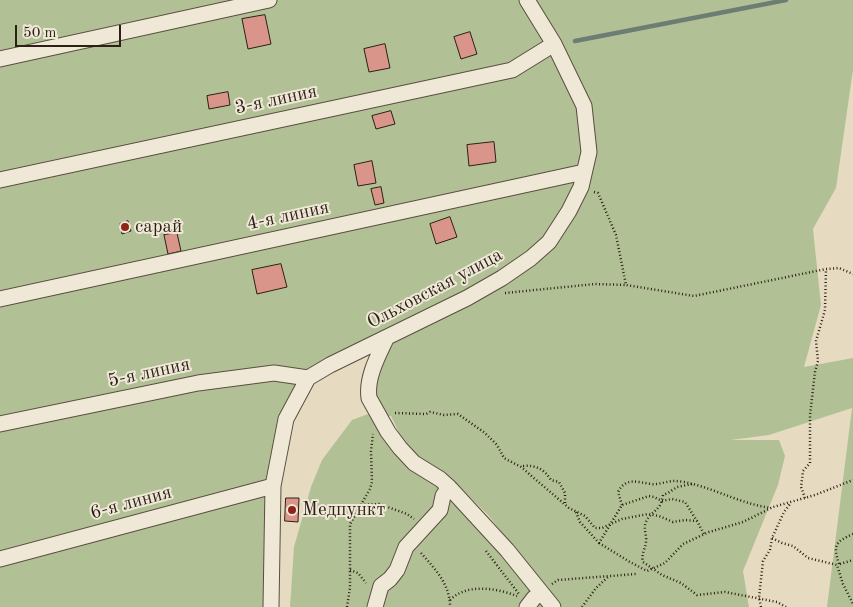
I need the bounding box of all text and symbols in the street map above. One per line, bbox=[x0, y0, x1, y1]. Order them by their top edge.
scale bar bbox=[18, 15, 124, 47]
text: 50 m bbox=[23, 26, 57, 41]
street label: 3-я линия bbox=[233, 80, 319, 120]
street label: 4-я линия bbox=[245, 196, 331, 236]
place label: сарай bbox=[135, 216, 182, 238]
marker: сарай bbox=[119, 221, 131, 233]
street label: Ольховская улица bbox=[363, 244, 507, 334]
street label: 5-я линия bbox=[106, 353, 192, 393]
street label: 6-я линия bbox=[88, 481, 174, 525]
place label: Медпункт bbox=[302, 499, 385, 521]
marker: Медпункт bbox=[286, 504, 298, 516]

